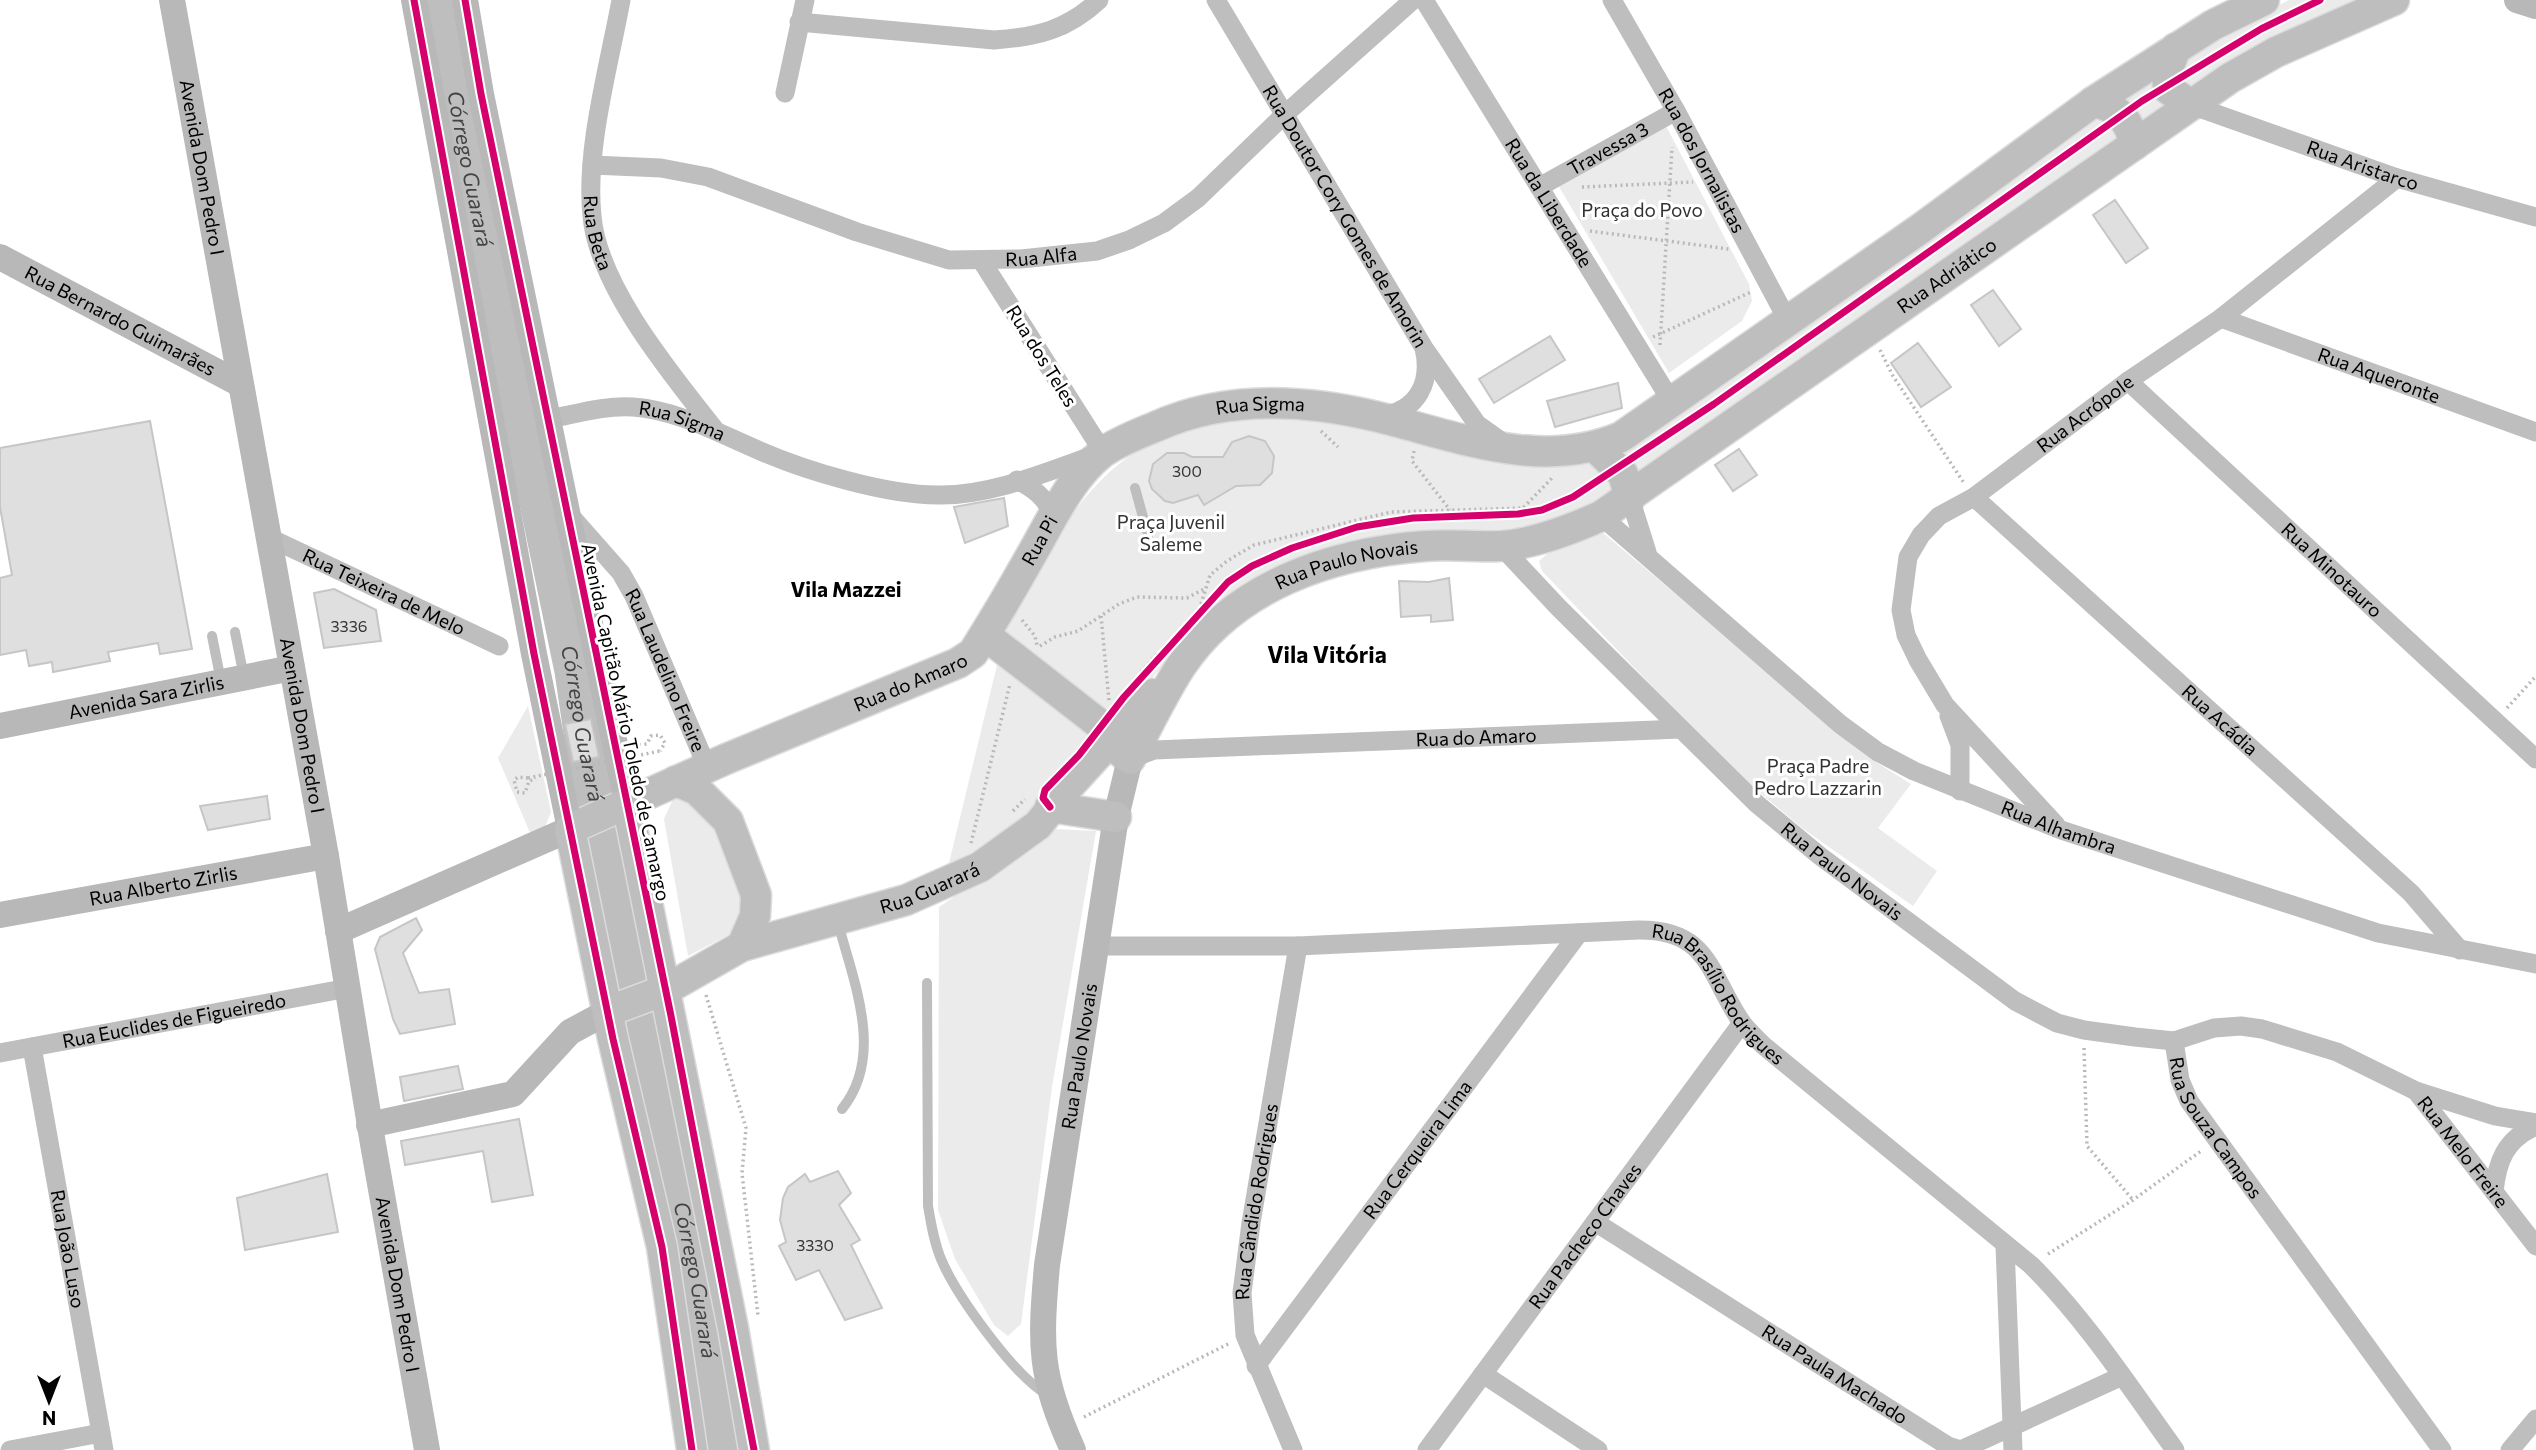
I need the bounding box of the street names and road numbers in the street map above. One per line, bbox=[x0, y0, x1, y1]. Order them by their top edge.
street label: Avenida Dom Pedro I bbox=[176, 78, 230, 257]
street label: Rua Doutor Cory Gomes de Amorin bbox=[1258, 81, 1433, 351]
street label: Rua dos Jornalistas bbox=[1654, 84, 1751, 237]
street label: Travessa 3 bbox=[1563, 117, 1652, 180]
street label: Rua da Liberdade bbox=[1501, 133, 1598, 271]
street label: Rua Aristarco bbox=[2304, 135, 2421, 194]
street label: Rua Beta bbox=[580, 195, 618, 274]
street label: Rua Adriático bbox=[1892, 232, 2001, 318]
street label: Rua Alfa bbox=[1005, 241, 1078, 270]
street label: Rua Bernardo Guimarães bbox=[21, 260, 220, 380]
street label: Rua dos Teles bbox=[1002, 301, 1083, 411]
street label: Rua Aqueronte bbox=[2315, 342, 2443, 407]
street label: Rua Acrópole bbox=[2032, 369, 2137, 457]
street label: Rua Sigma bbox=[1214, 391, 1306, 419]
street label: Rua Sigma bbox=[637, 396, 729, 445]
street label: Rua Pi bbox=[1016, 511, 1062, 569]
street label: Rua Minotauro bbox=[2277, 517, 2387, 622]
street label: Rua Paulo Novais bbox=[1271, 535, 1419, 594]
street label: Avenida Capitão Mário Toledo de Camargo bbox=[577, 541, 676, 903]
street label: Rua Teixeira de Melo bbox=[299, 543, 469, 639]
street label: Rua Laudelino Freire bbox=[621, 584, 711, 755]
street label: Avenida Dom Pedro I bbox=[276, 636, 330, 815]
street label: Rua do Amaro bbox=[850, 648, 972, 716]
street label: Avenida Sara Zirlis bbox=[66, 670, 226, 723]
street label: Rua Acádia bbox=[2178, 679, 2263, 760]
street label: Rua do Amaro bbox=[1415, 723, 1537, 751]
street label: Rua Alhambra bbox=[1998, 795, 2119, 858]
street label: Rua Paulo Novais bbox=[1777, 817, 1908, 925]
street label: Rua Guarará bbox=[877, 857, 983, 918]
street label: Rua Alberto Zirlis bbox=[87, 860, 239, 910]
street label: Rua Brasílio Rodrigues bbox=[1651, 918, 1789, 1069]
street label: Rua Paulo Novais bbox=[1056, 982, 1101, 1131]
street label: Rua Euclides de Figueiredo bbox=[60, 988, 288, 1052]
street label: Rua Souza Campos bbox=[2166, 1055, 2268, 1203]
street label: Rua Cerqueira Lima bbox=[1358, 1075, 1476, 1223]
street label: Rua Melo Freire bbox=[2413, 1091, 2514, 1212]
street label: Rua Cândido Rodrigues bbox=[1230, 1101, 1282, 1301]
street label: Rua Pacheco Chaves bbox=[1523, 1158, 1646, 1313]
street label: Rua João Luso bbox=[47, 1188, 90, 1310]
street label: Avenida Dom Pedro I bbox=[371, 1195, 425, 1374]
street label: Rua Paula Machado bbox=[1758, 1319, 1912, 1429]

